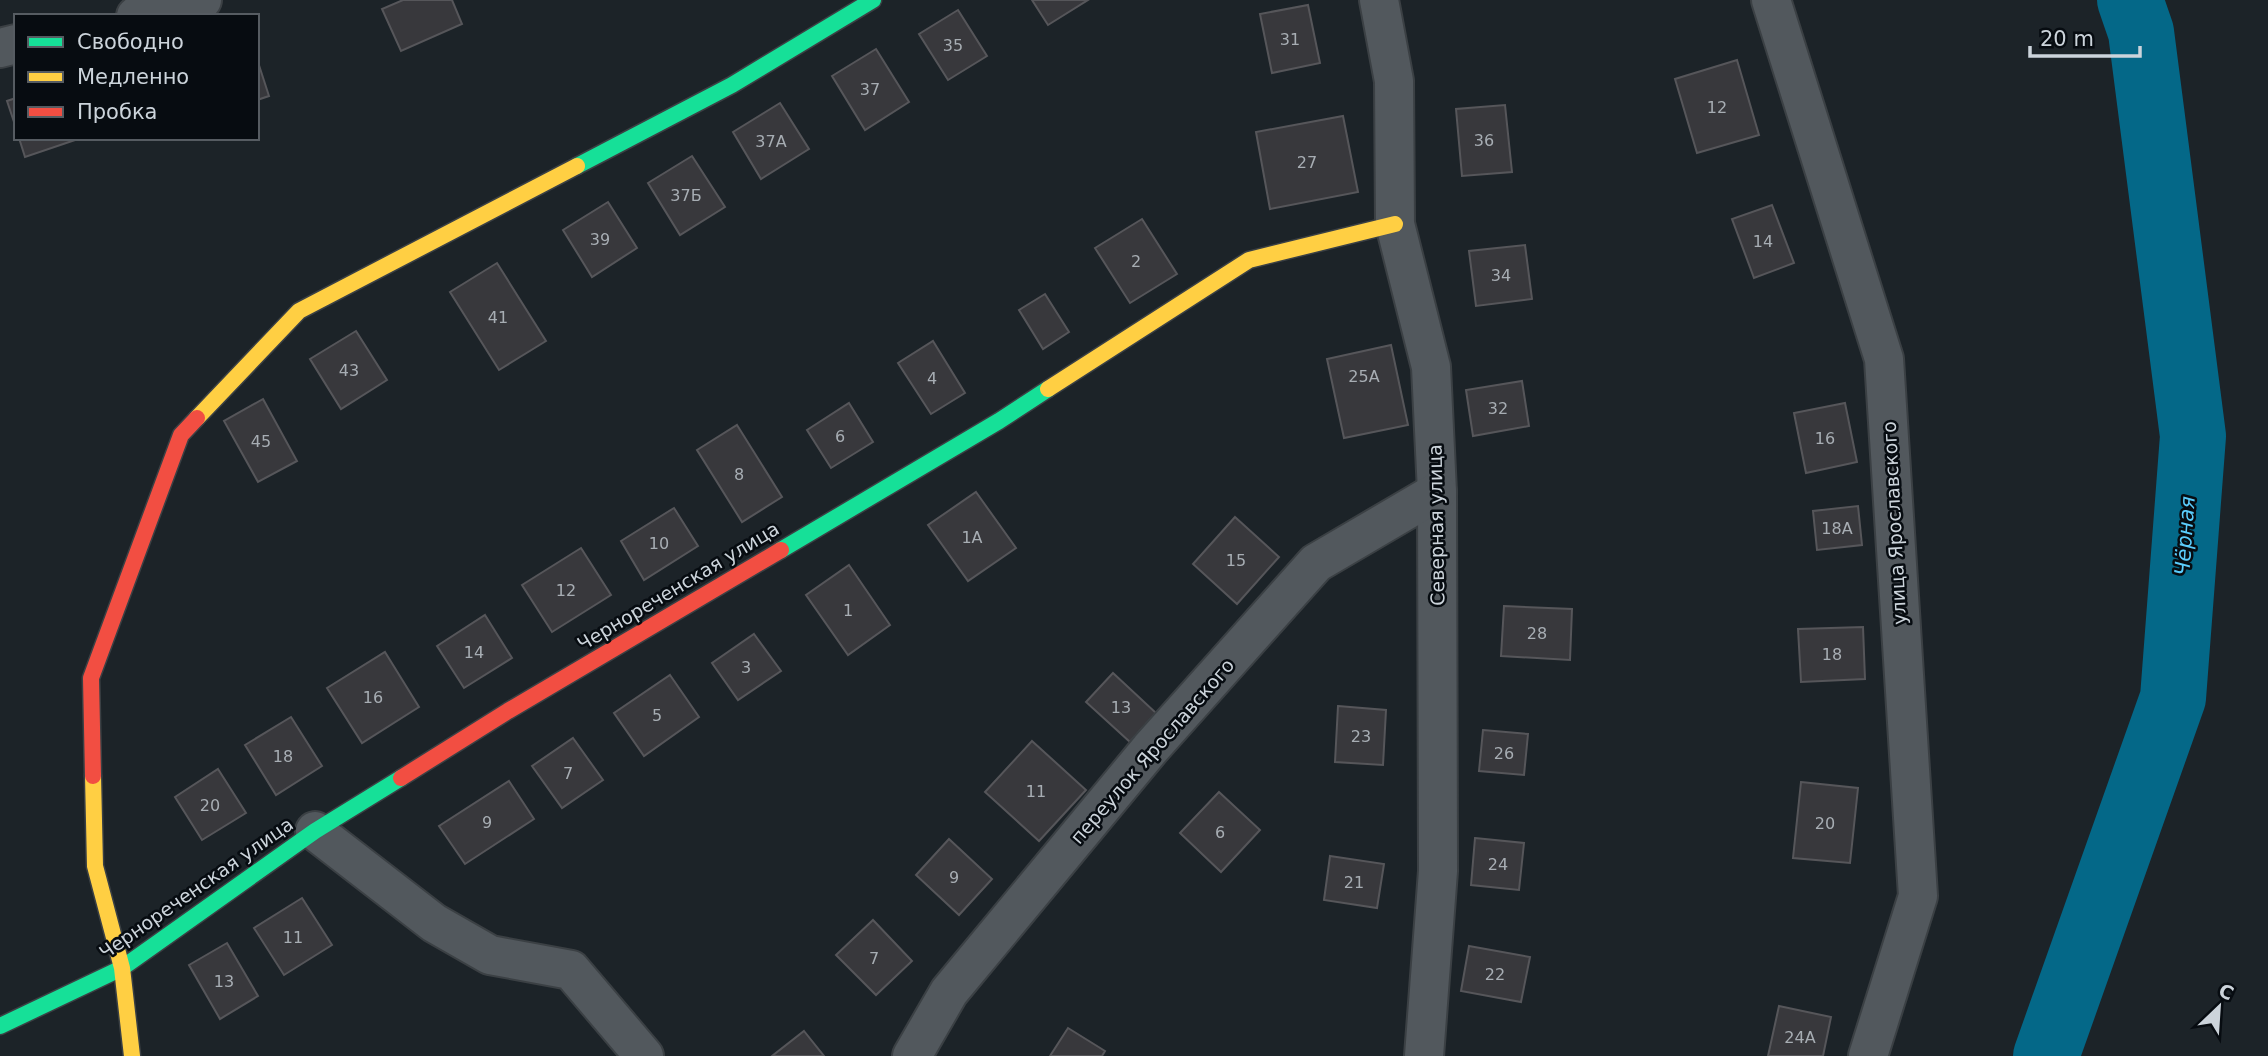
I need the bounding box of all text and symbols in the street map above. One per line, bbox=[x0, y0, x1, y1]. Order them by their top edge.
legend bbox=[14, 14, 259, 140]
scale bar bbox=[2030, 14, 2140, 58]
text: 20 m bbox=[2040, 27, 2094, 51]
text: Свободно bbox=[77, 30, 184, 54]
house number: 31 bbox=[1280, 30, 1300, 49]
house number: 35 bbox=[943, 36, 963, 55]
text: Медленно bbox=[77, 65, 189, 89]
house number: 37 bbox=[860, 80, 880, 99]
house number: 12 bbox=[1707, 98, 1727, 117]
text: Пробка bbox=[77, 100, 157, 124]
house number: 36 bbox=[1474, 131, 1494, 150]
house number: 37А bbox=[755, 132, 787, 151]
house number: 27 bbox=[1297, 153, 1317, 172]
house number: 37Б bbox=[670, 186, 702, 205]
house number: 39 bbox=[590, 230, 610, 249]
house number: 14 bbox=[1753, 232, 1773, 251]
house number: 2 bbox=[1131, 252, 1141, 271]
house number: 34 bbox=[1491, 266, 1511, 285]
house number: 41 bbox=[488, 308, 508, 327]
house number: 43 bbox=[339, 361, 359, 380]
house number: 25А bbox=[1348, 367, 1380, 386]
house number: 4 bbox=[927, 369, 937, 388]
house number: 32 bbox=[1488, 399, 1508, 418]
street label: улица Ярославского bbox=[1878, 421, 1910, 625]
house number: 6 bbox=[835, 427, 845, 446]
house number: 16 bbox=[1815, 429, 1835, 448]
house number: 45 bbox=[251, 432, 271, 451]
street label: Северная улица bbox=[1424, 444, 1448, 606]
house number: 8 bbox=[734, 465, 744, 484]
water label: Чёрная bbox=[2170, 495, 2200, 577]
street label: Чернореченская улица bbox=[573, 517, 783, 655]
house number: 18А bbox=[1821, 519, 1853, 538]
house number: 1А bbox=[961, 528, 983, 547]
house number: 10 bbox=[649, 534, 669, 553]
house number: 15 bbox=[1226, 551, 1246, 570]
house number: 12 bbox=[556, 581, 576, 600]
house number: 1 bbox=[843, 601, 853, 620]
house number: 28 bbox=[1527, 624, 1547, 643]
house number: 14 bbox=[464, 643, 484, 662]
house number: 18 bbox=[1822, 645, 1842, 664]
street label: переулок Ярославского bbox=[1066, 654, 1238, 848]
house number: 3 bbox=[741, 658, 751, 677]
house number: 16 bbox=[363, 688, 383, 707]
house number: 13 bbox=[1111, 698, 1131, 717]
house number: 5 bbox=[652, 706, 662, 725]
house number: 23 bbox=[1351, 727, 1371, 746]
house number: 26 bbox=[1494, 744, 1514, 763]
house number: 18 bbox=[273, 747, 293, 766]
house number: 7 bbox=[563, 764, 573, 783]
house number: 11 bbox=[1026, 782, 1046, 801]
house number: 20 bbox=[200, 796, 220, 815]
street label: Чернореченская улица bbox=[95, 813, 297, 963]
house number: 9 bbox=[482, 813, 492, 832]
house number: 20 bbox=[1815, 814, 1835, 833]
house number: 6 bbox=[1215, 823, 1225, 842]
house number: 24 bbox=[1488, 855, 1508, 874]
house number: 9 bbox=[949, 868, 959, 887]
house number: 21 bbox=[1344, 873, 1364, 892]
house number: 11 bbox=[283, 928, 303, 947]
house number: 7 bbox=[869, 949, 879, 968]
house number: 22 bbox=[1485, 965, 1505, 984]
house number: 13 bbox=[214, 972, 234, 991]
north arrow bbox=[2184, 972, 2254, 1042]
text: С bbox=[2215, 979, 2237, 1005]
house number: 24А bbox=[1784, 1028, 1816, 1047]

